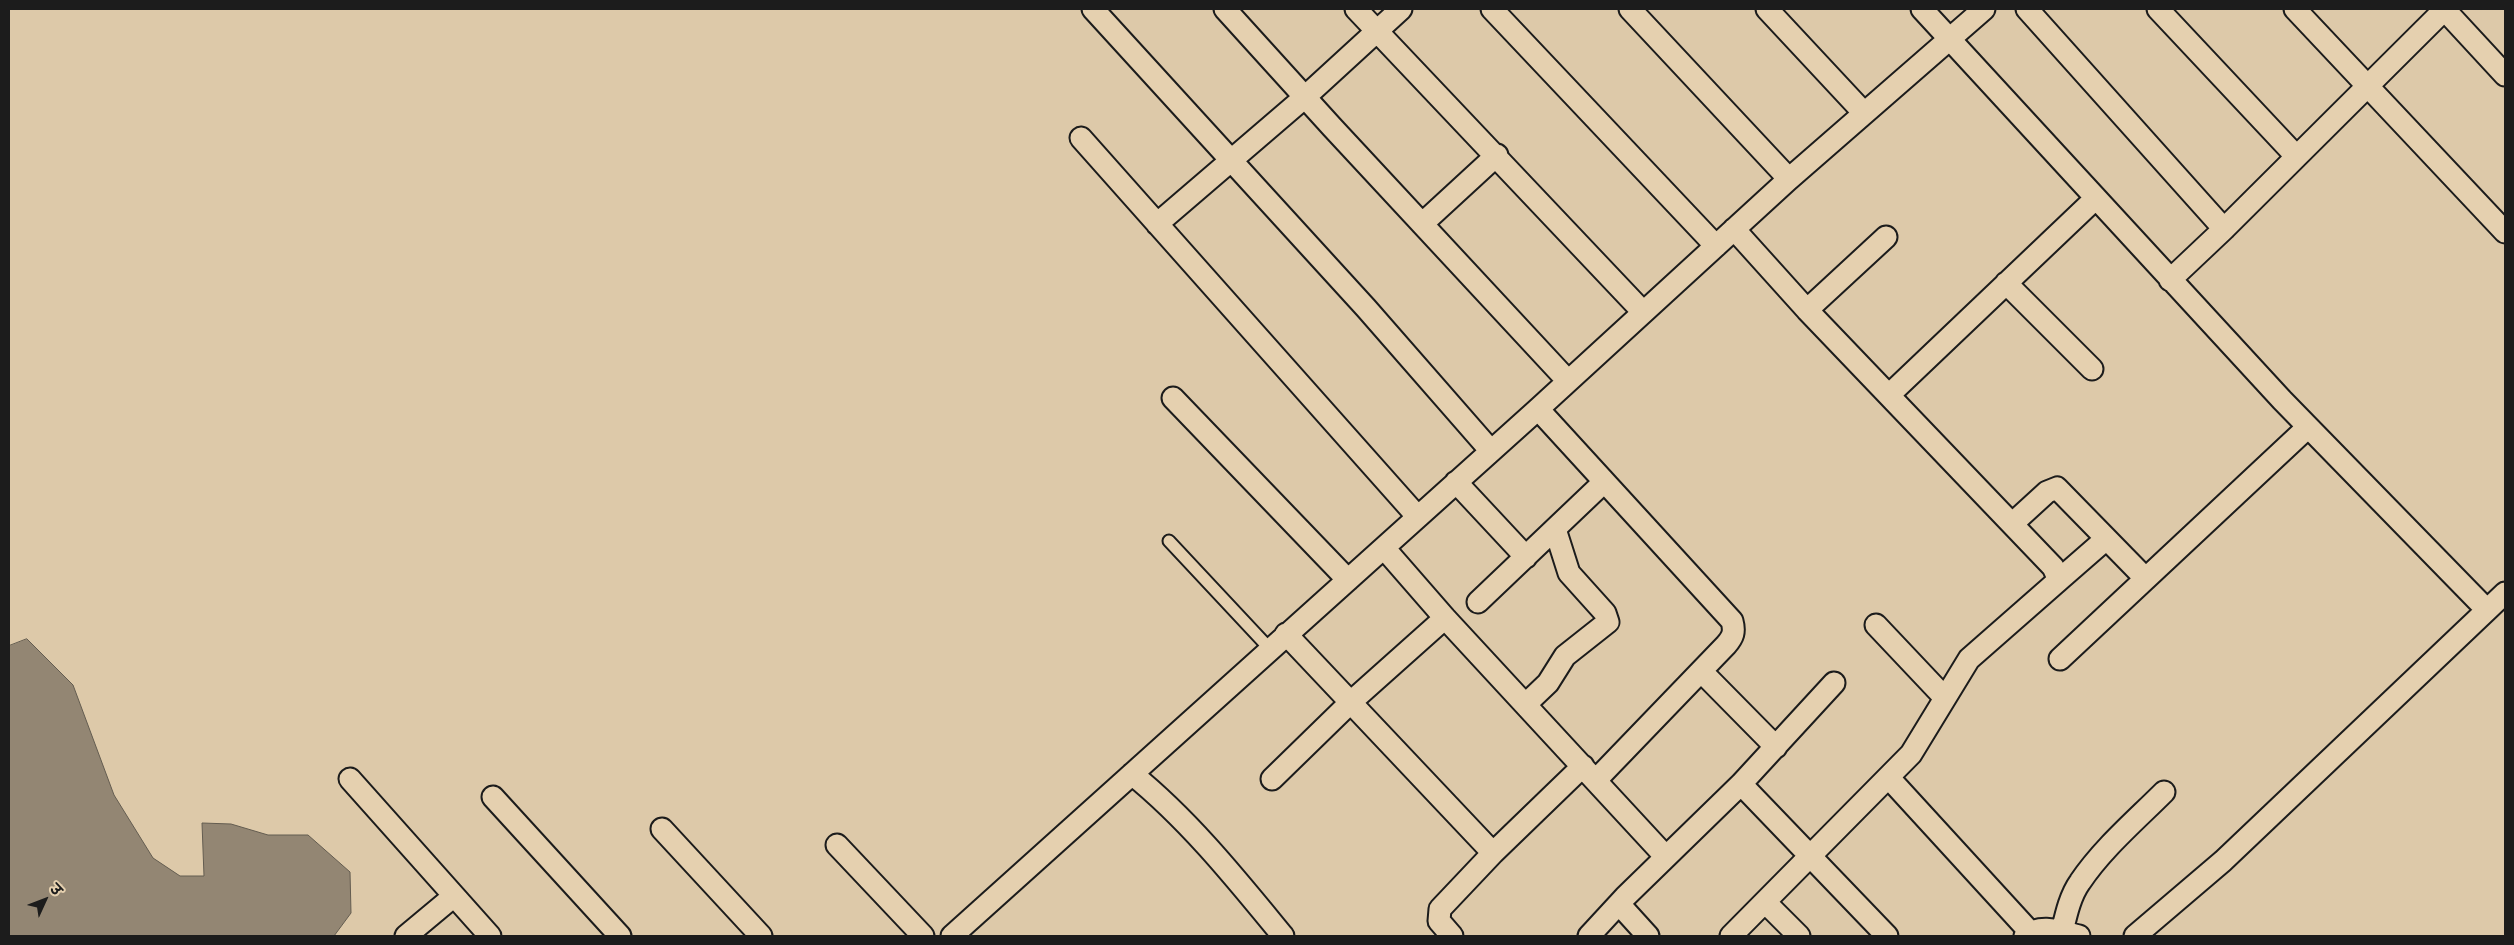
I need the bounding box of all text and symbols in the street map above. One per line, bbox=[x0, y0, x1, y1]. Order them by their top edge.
north arrow bbox=[20, 875, 70, 925]
text: उ bbox=[46, 880, 66, 899]

